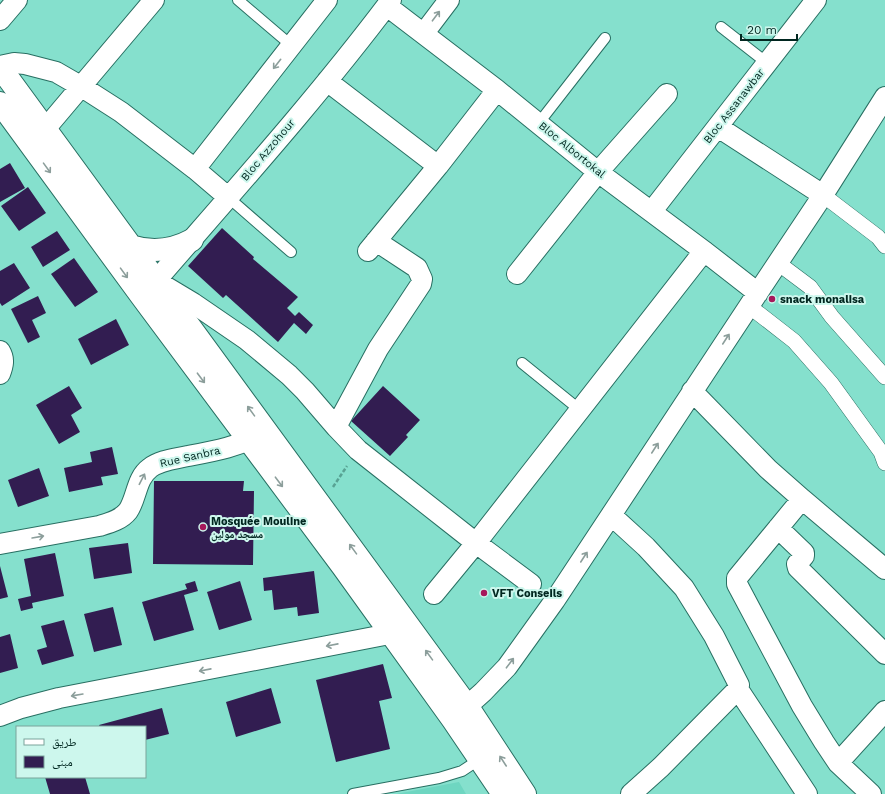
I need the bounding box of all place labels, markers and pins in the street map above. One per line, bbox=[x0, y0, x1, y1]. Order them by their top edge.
place label: snack monalisa bbox=[780, 293, 865, 306]
marker: snack monalisa bbox=[767, 294, 777, 304]
place label: Mosquée Mouline مسجد مولين bbox=[211, 515, 306, 542]
marker: Mosquée Mouline مسجد مولين bbox=[198, 522, 208, 532]
place label: VFT Conseils bbox=[492, 587, 562, 600]
marker: VFT Conseils bbox=[479, 588, 489, 598]

